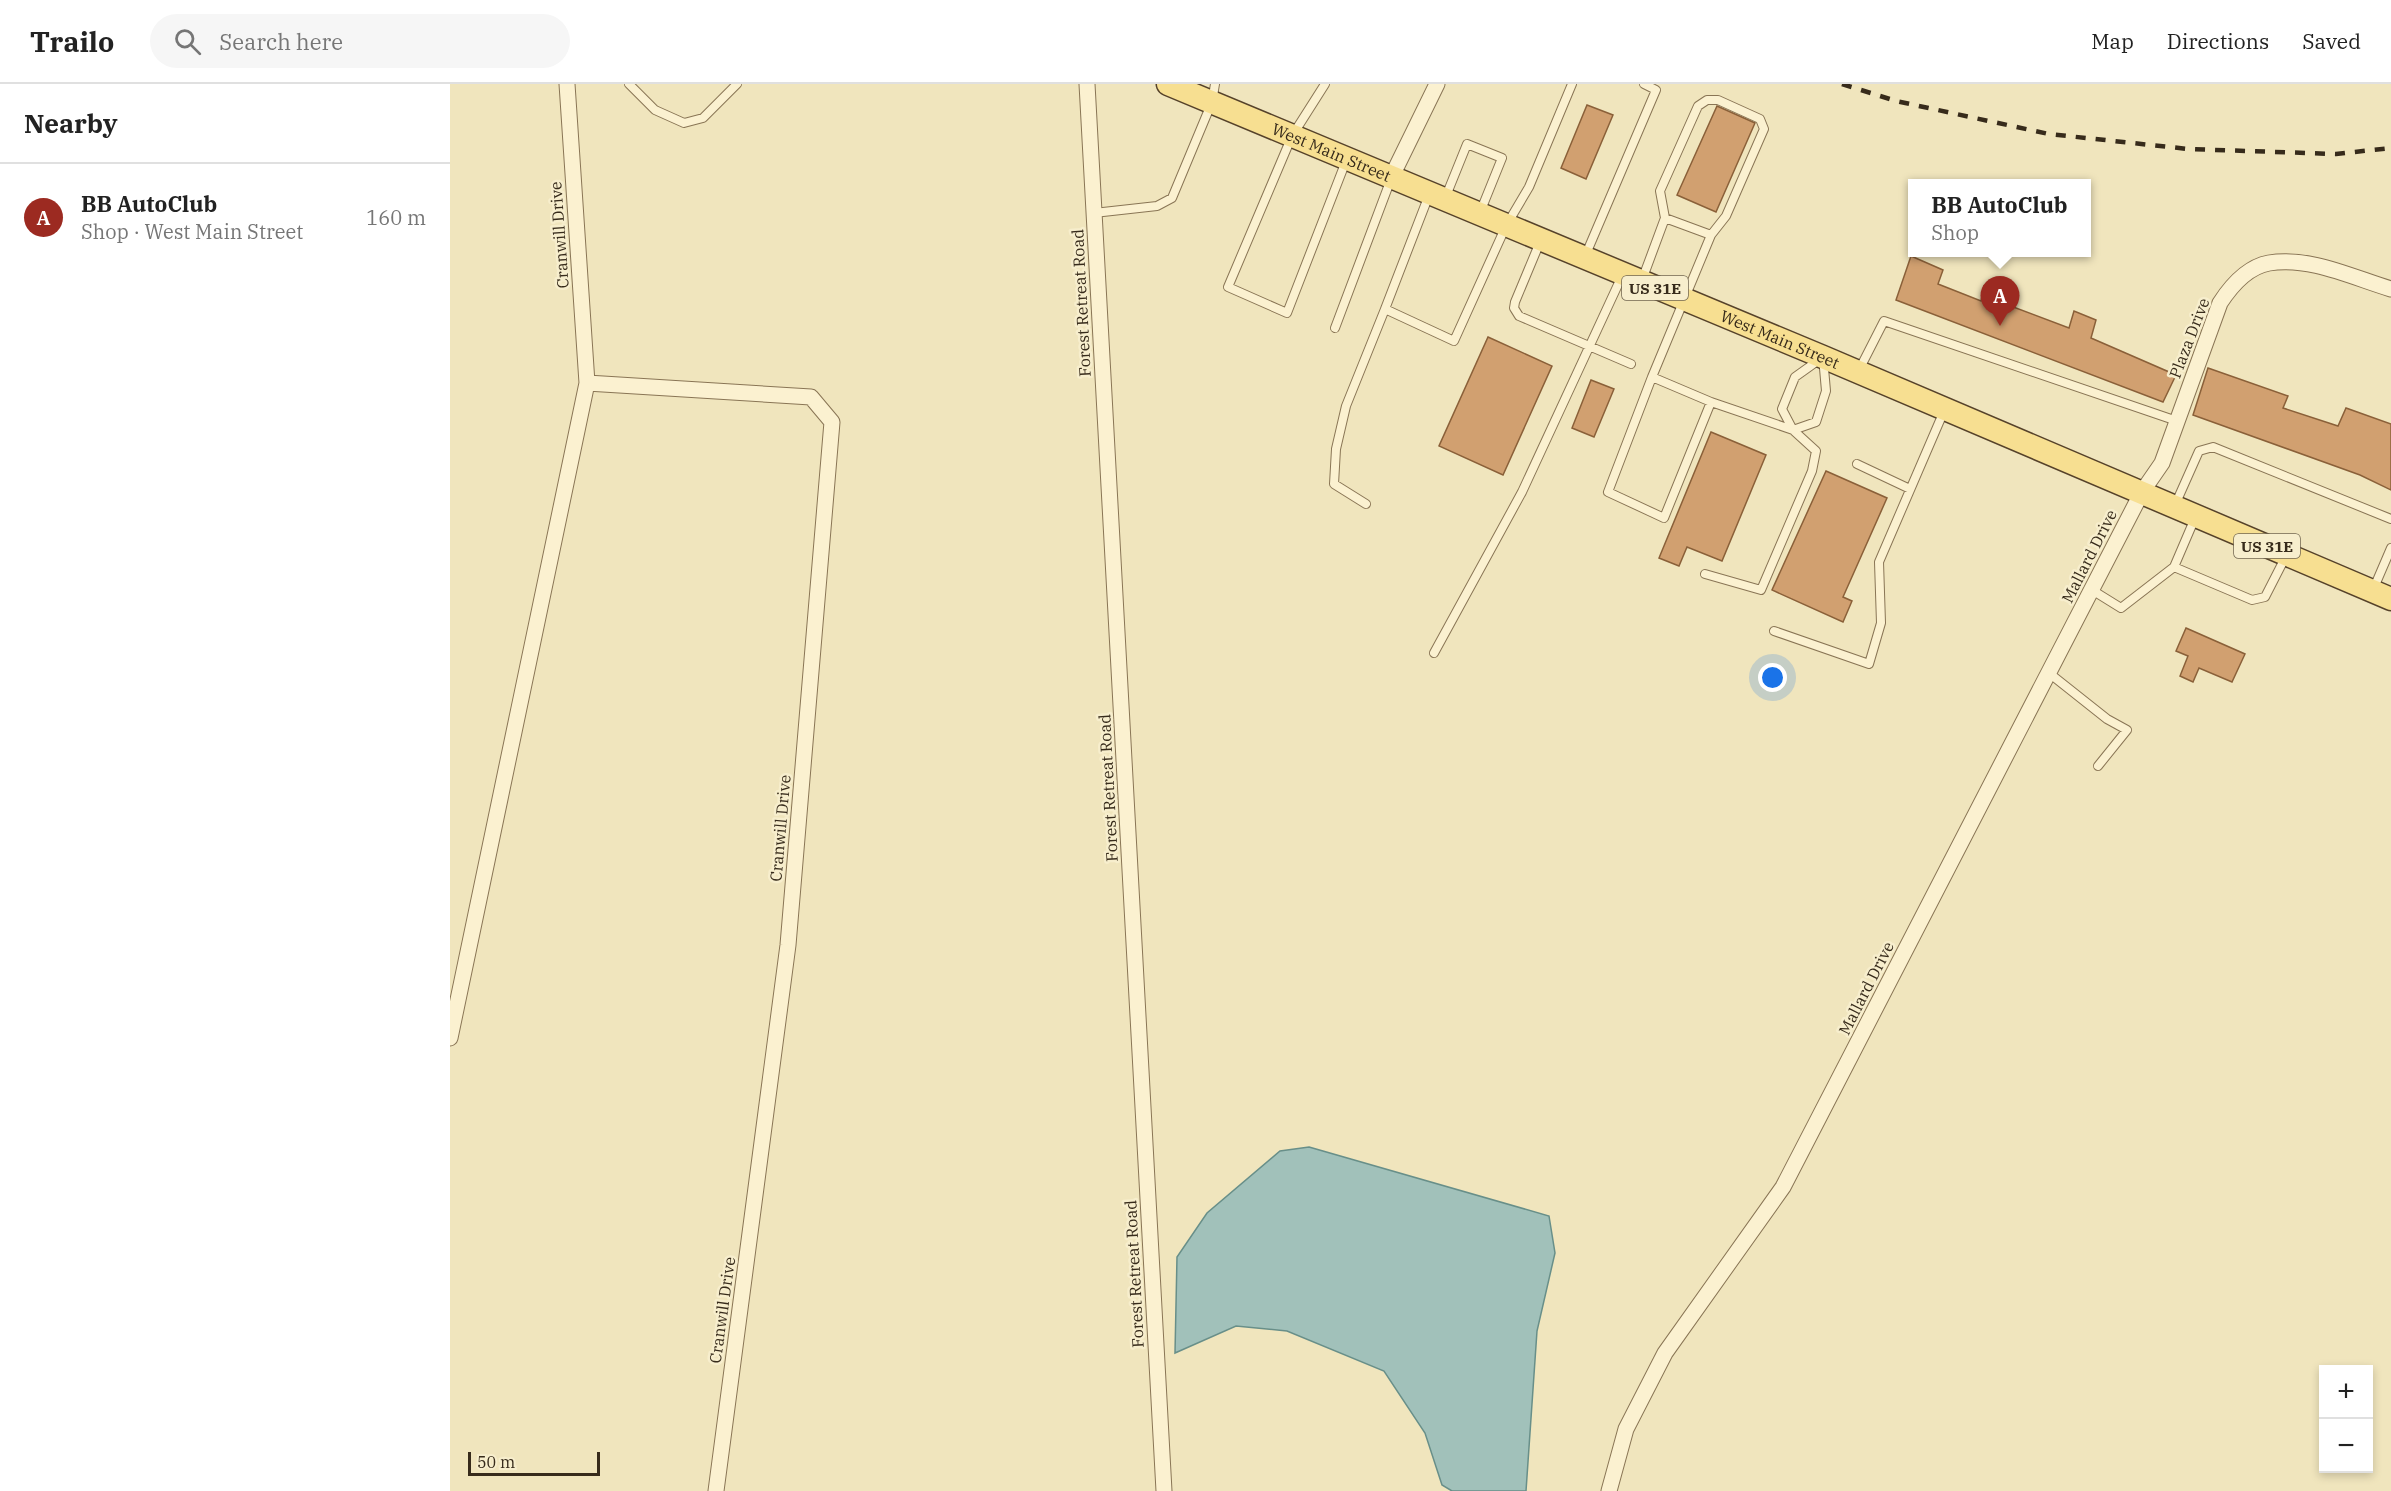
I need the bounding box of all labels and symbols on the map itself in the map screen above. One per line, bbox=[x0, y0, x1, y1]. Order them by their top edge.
street label: West Main Street bbox=[1269, 118, 1394, 186]
street label: Cranwill Drive bbox=[545, 181, 573, 289]
street label: Forest Retreat Road bbox=[1067, 228, 1095, 377]
road number: US 31E bbox=[1622, 276, 1688, 300]
pin: A bbox=[1980, 276, 2020, 326]
street label: Plaza Drive bbox=[2165, 295, 2213, 381]
street label: West Main Street bbox=[1717, 305, 1843, 373]
street label: Mallard Drive bbox=[2057, 506, 2121, 606]
road number: US 31E bbox=[2234, 534, 2300, 558]
your location bbox=[1758, 663, 1787, 692]
street label: Forest Retreat Road bbox=[1094, 713, 1122, 862]
street label: Cranwill Drive bbox=[765, 774, 795, 882]
street label: Mallard Drive bbox=[1834, 938, 1898, 1038]
street label: Forest Retreat Road bbox=[1120, 1199, 1148, 1348]
street label: Cranwill Drive bbox=[705, 1256, 739, 1364]
scale bar bbox=[468, 1449, 600, 1476]

